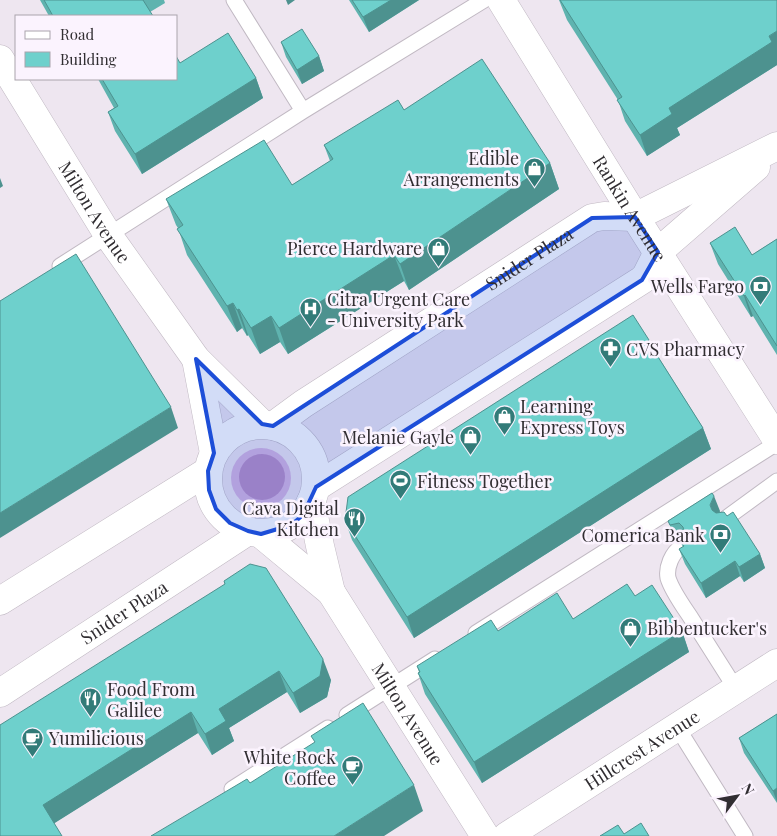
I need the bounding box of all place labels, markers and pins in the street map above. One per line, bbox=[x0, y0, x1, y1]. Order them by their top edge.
place label: Edible Arrangements bbox=[402, 146, 519, 191]
shop icon: Edible Arrangements bbox=[523, 156, 547, 187]
place label: Pierce Hardware bbox=[287, 236, 422, 260]
shop icon: Pierce Hardware bbox=[426, 236, 450, 267]
place label: Wells Fargo bbox=[650, 274, 744, 298]
bank icon: Wells Fargo bbox=[748, 274, 772, 305]
place label: Citra Urgent Care - University Park bbox=[327, 287, 470, 332]
hospital icon: Citra Urgent Care - University Park bbox=[299, 297, 323, 328]
pharmacy icon: CVS Pharmacy bbox=[598, 337, 622, 368]
place label: CVS Pharmacy bbox=[626, 337, 745, 361]
place label: Learning Express Toys bbox=[520, 394, 625, 439]
shop icon: Learning Express Toys bbox=[492, 404, 516, 435]
place label: Melanie Gayle bbox=[342, 425, 454, 449]
shop icon: Melanie Gayle bbox=[458, 425, 482, 456]
sports icon: Fitness Together bbox=[389, 469, 413, 500]
place label: Fitness Together bbox=[417, 469, 552, 493]
place label: Cava Digital Kitchen bbox=[242, 496, 339, 541]
restaurant icon: Cava Digital Kitchen bbox=[343, 506, 367, 537]
place label: Comerica Bank bbox=[582, 523, 705, 547]
bank icon: Comerica Bank bbox=[709, 523, 733, 554]
shop icon: Bibbentucker's bbox=[619, 616, 643, 647]
place label: Bibbentucker's bbox=[647, 616, 767, 640]
place label: Food From Galilee bbox=[107, 677, 195, 722]
restaurant icon: Food From Galilee bbox=[79, 687, 103, 718]
cafe icon: Yumilicious bbox=[21, 726, 45, 757]
place label: Yumilicious bbox=[48, 726, 144, 750]
place label: White Rock Coffee bbox=[243, 745, 336, 790]
cafe icon: White Rock Coffee bbox=[340, 755, 364, 786]

